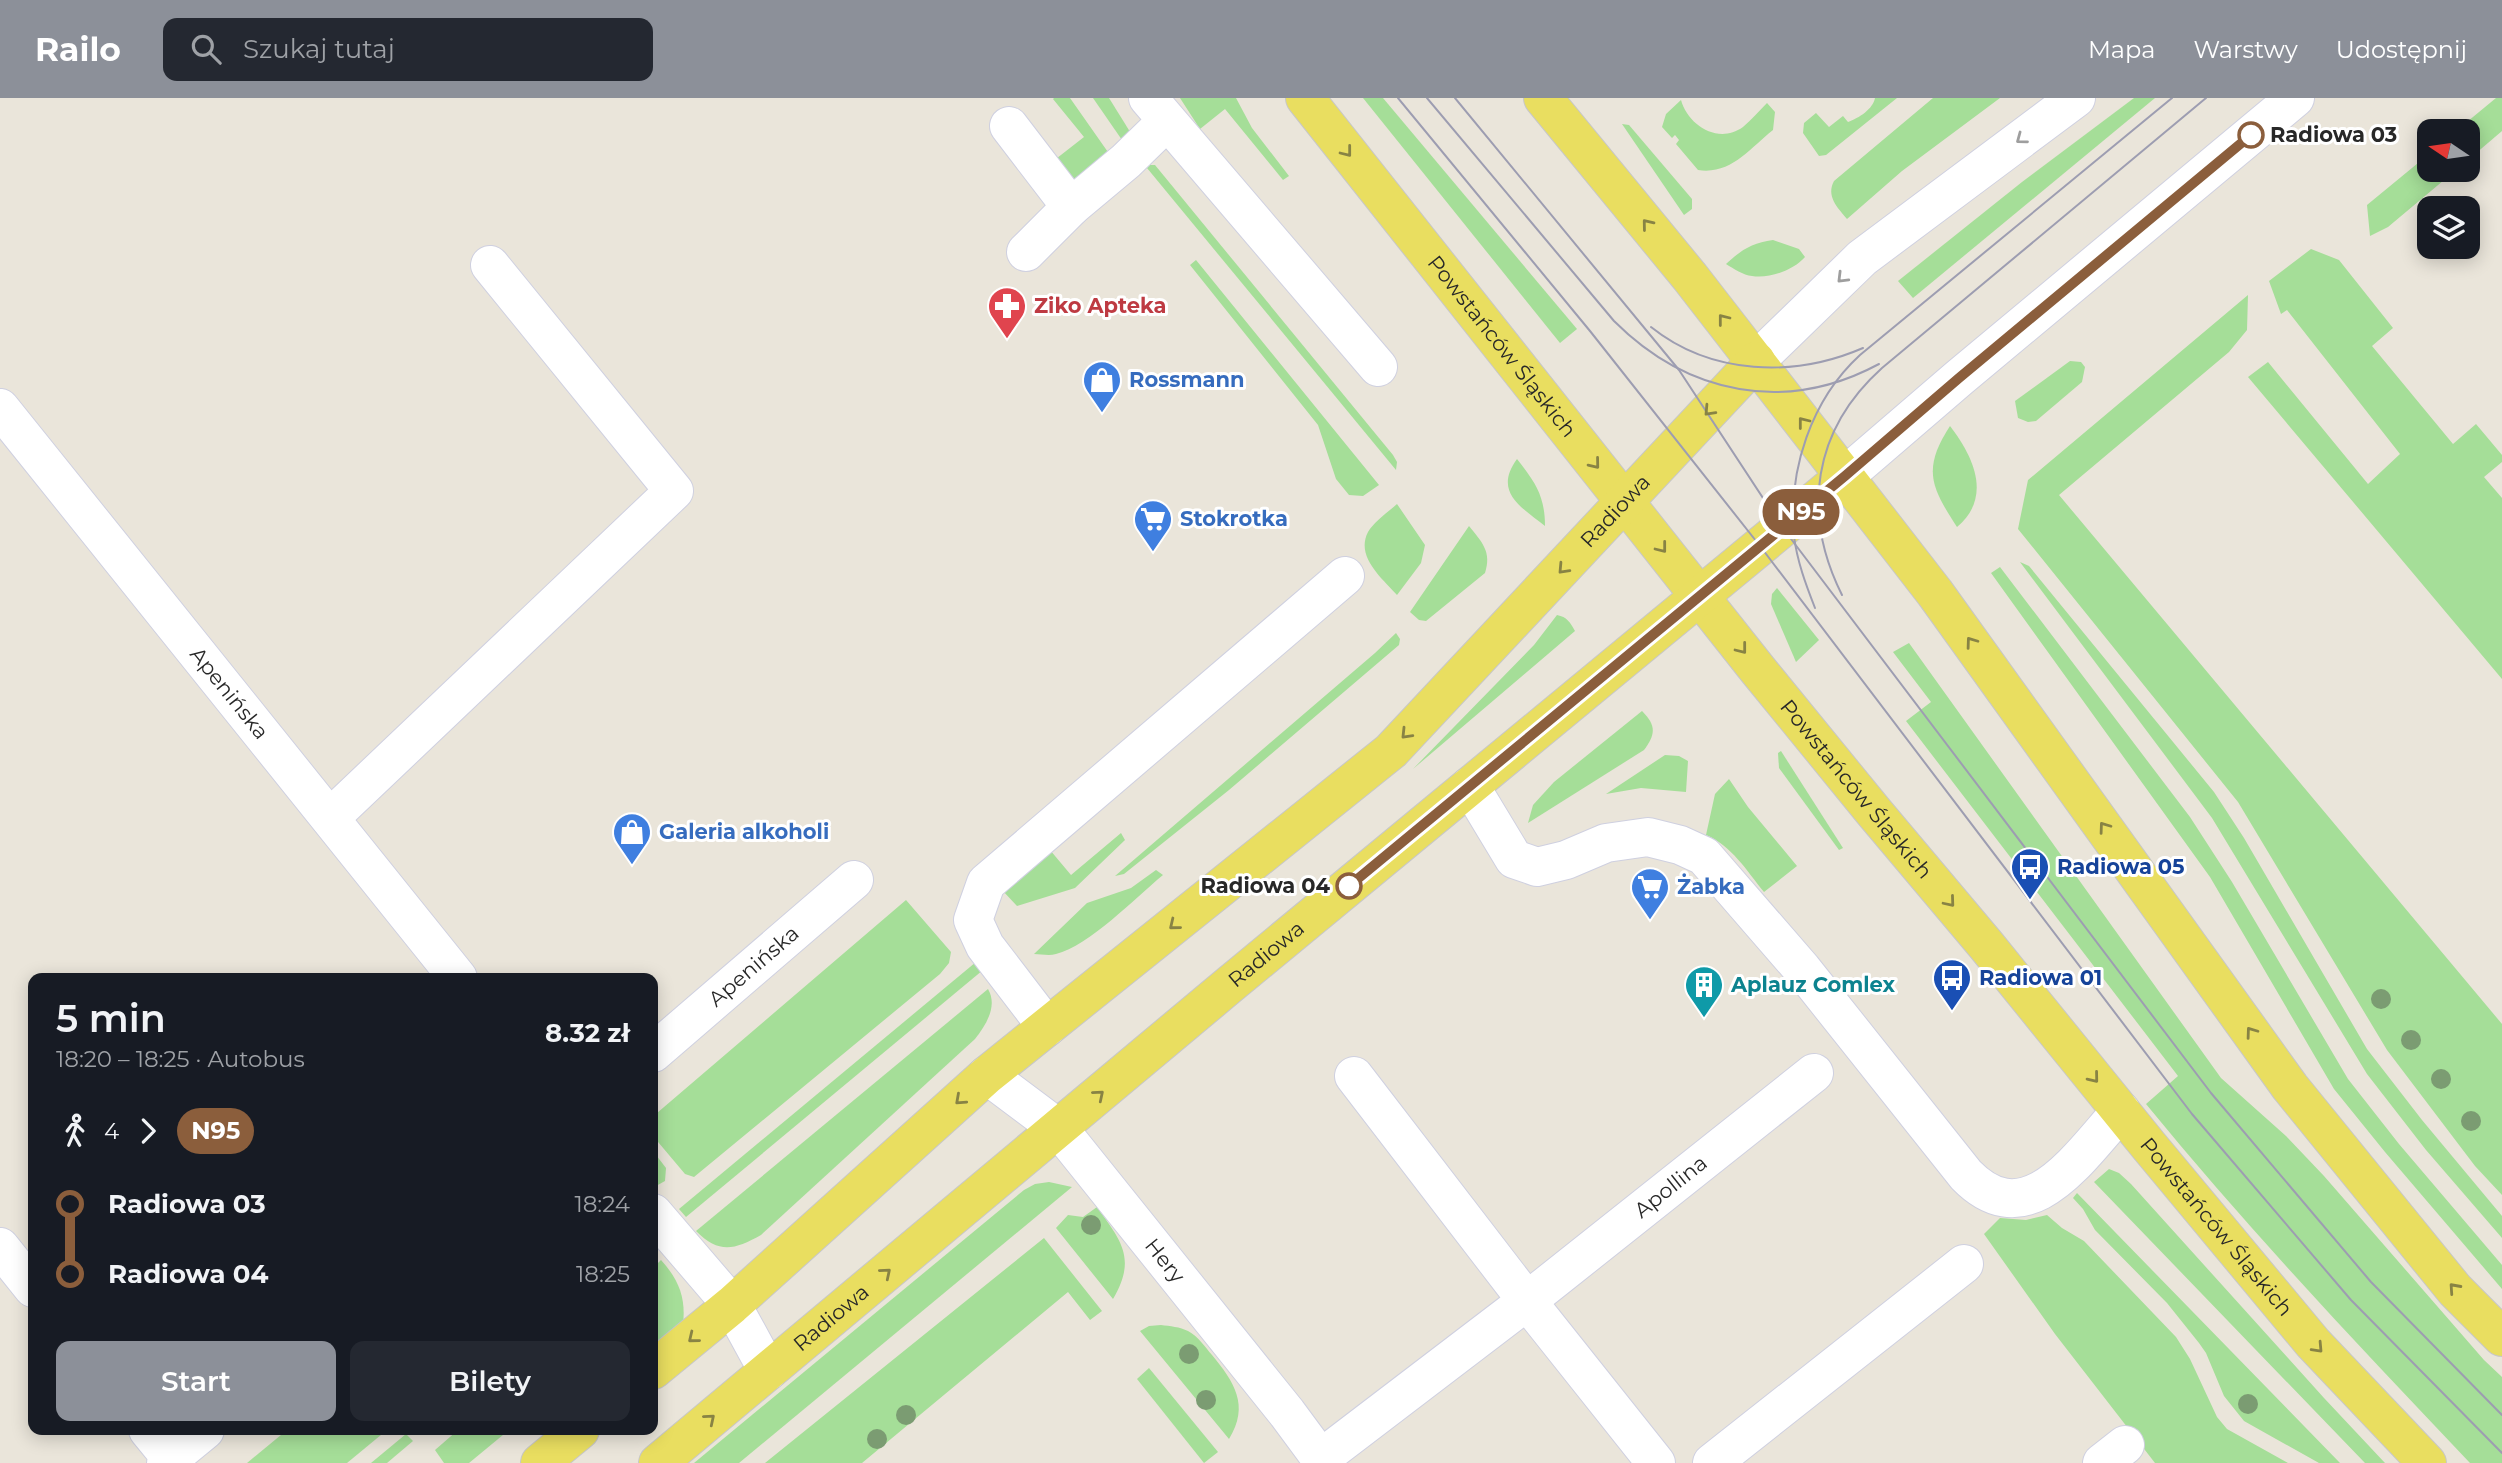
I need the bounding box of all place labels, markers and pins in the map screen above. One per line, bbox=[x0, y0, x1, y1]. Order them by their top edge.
marker: Radiowa 03 bbox=[2238, 122, 2264, 148]
place label: Radiowa 03 bbox=[2270, 122, 2397, 147]
pharmacy icon: Ziko Apteka bbox=[986, 285, 1028, 340]
place label: Ziko Apteka bbox=[1034, 293, 1167, 318]
shop icon: Rossmann bbox=[1081, 359, 1123, 414]
place label: Rossmann bbox=[1129, 367, 1245, 392]
supermarket icon: Stokrotka bbox=[1132, 498, 1174, 553]
place label: Stokrotka bbox=[1180, 506, 1288, 531]
shop icon: Galeria alkoholi bbox=[611, 811, 653, 866]
place label: Galeria alkoholi bbox=[659, 819, 829, 844]
bus stop icon: Radiowa 05 bbox=[2009, 846, 2051, 901]
place label: Radiowa 05 bbox=[2057, 854, 2185, 879]
supermarket icon: Żabka bbox=[1629, 866, 1671, 921]
place label: Radiowa 04 bbox=[1200, 873, 1331, 898]
marker: Radiowa 04 bbox=[1336, 873, 1362, 899]
place label: Żabka bbox=[1677, 873, 1745, 899]
bus stop icon: Radiowa 01 bbox=[1931, 957, 1973, 1012]
building icon: Aplauz Comlex bbox=[1683, 964, 1725, 1019]
place label: Radiowa 01 bbox=[1979, 965, 2102, 990]
place label: Aplauz Comlex bbox=[1730, 972, 1895, 997]

